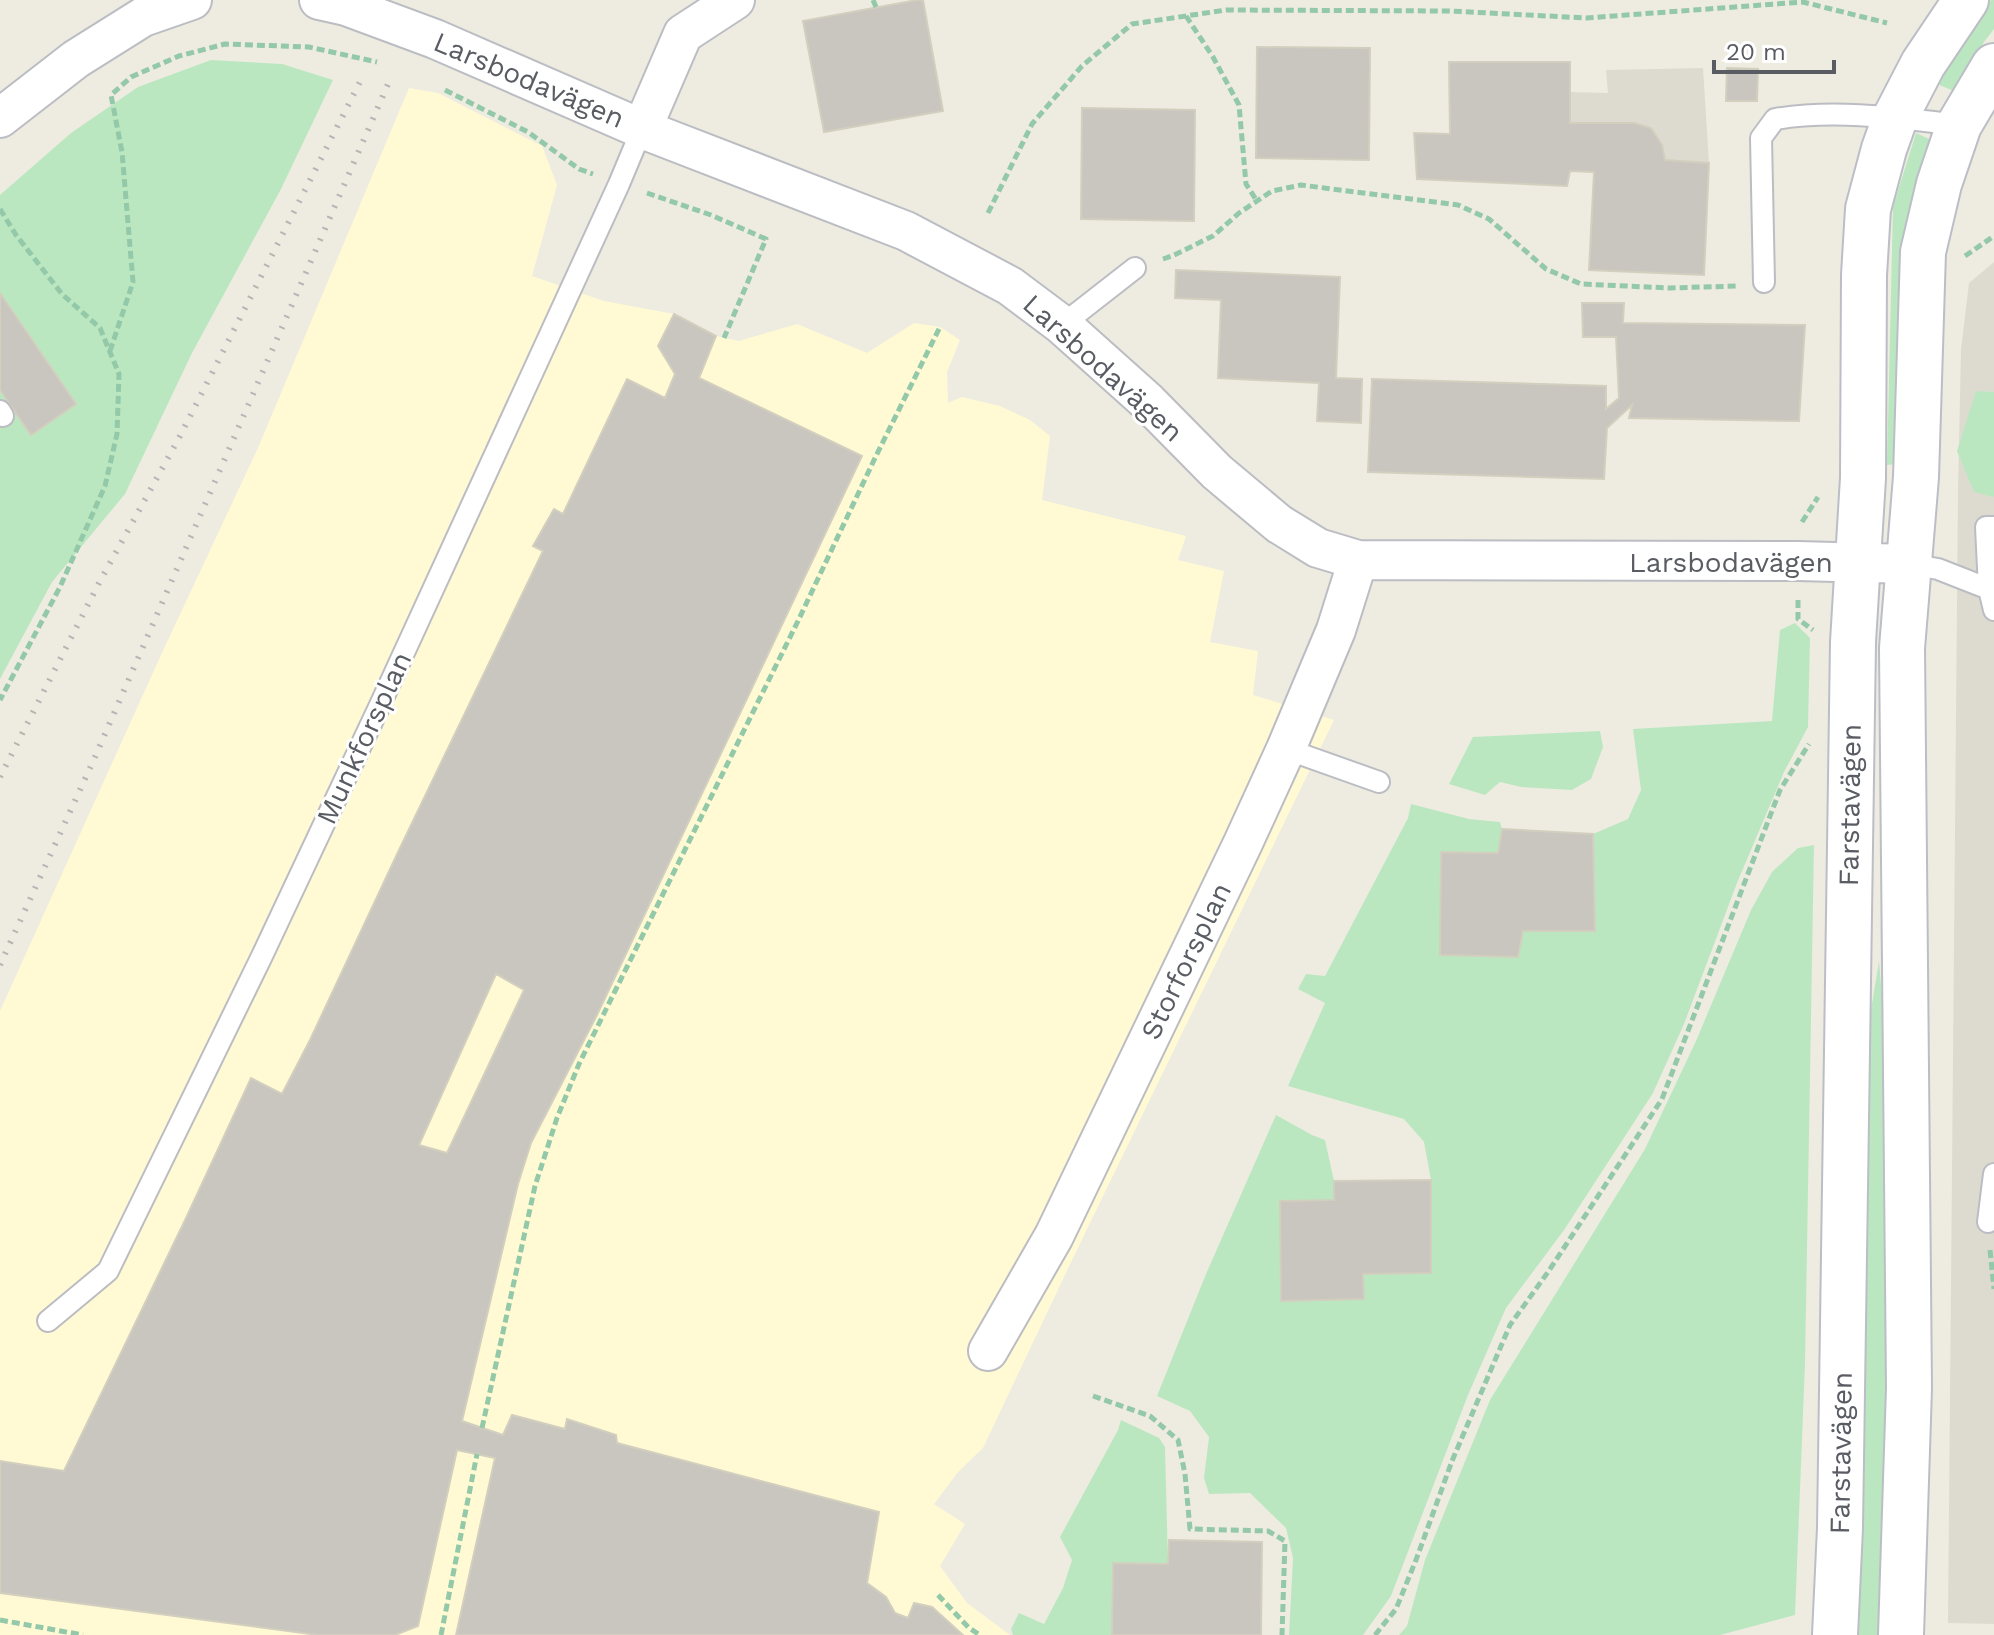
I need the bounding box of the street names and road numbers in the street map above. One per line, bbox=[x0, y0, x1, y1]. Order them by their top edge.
street label: Larsbodavägen bbox=[429, 25, 629, 135]
street label: Larsbodavägen bbox=[1016, 288, 1190, 448]
street label: Larsbodavägen bbox=[1629, 546, 1833, 579]
street label: Munkforsplan bbox=[310, 647, 418, 829]
street label: Farstavägen bbox=[1832, 723, 1868, 887]
street label: Storforsplan bbox=[1134, 877, 1238, 1045]
street label: Farstavägen bbox=[1823, 1371, 1859, 1535]

